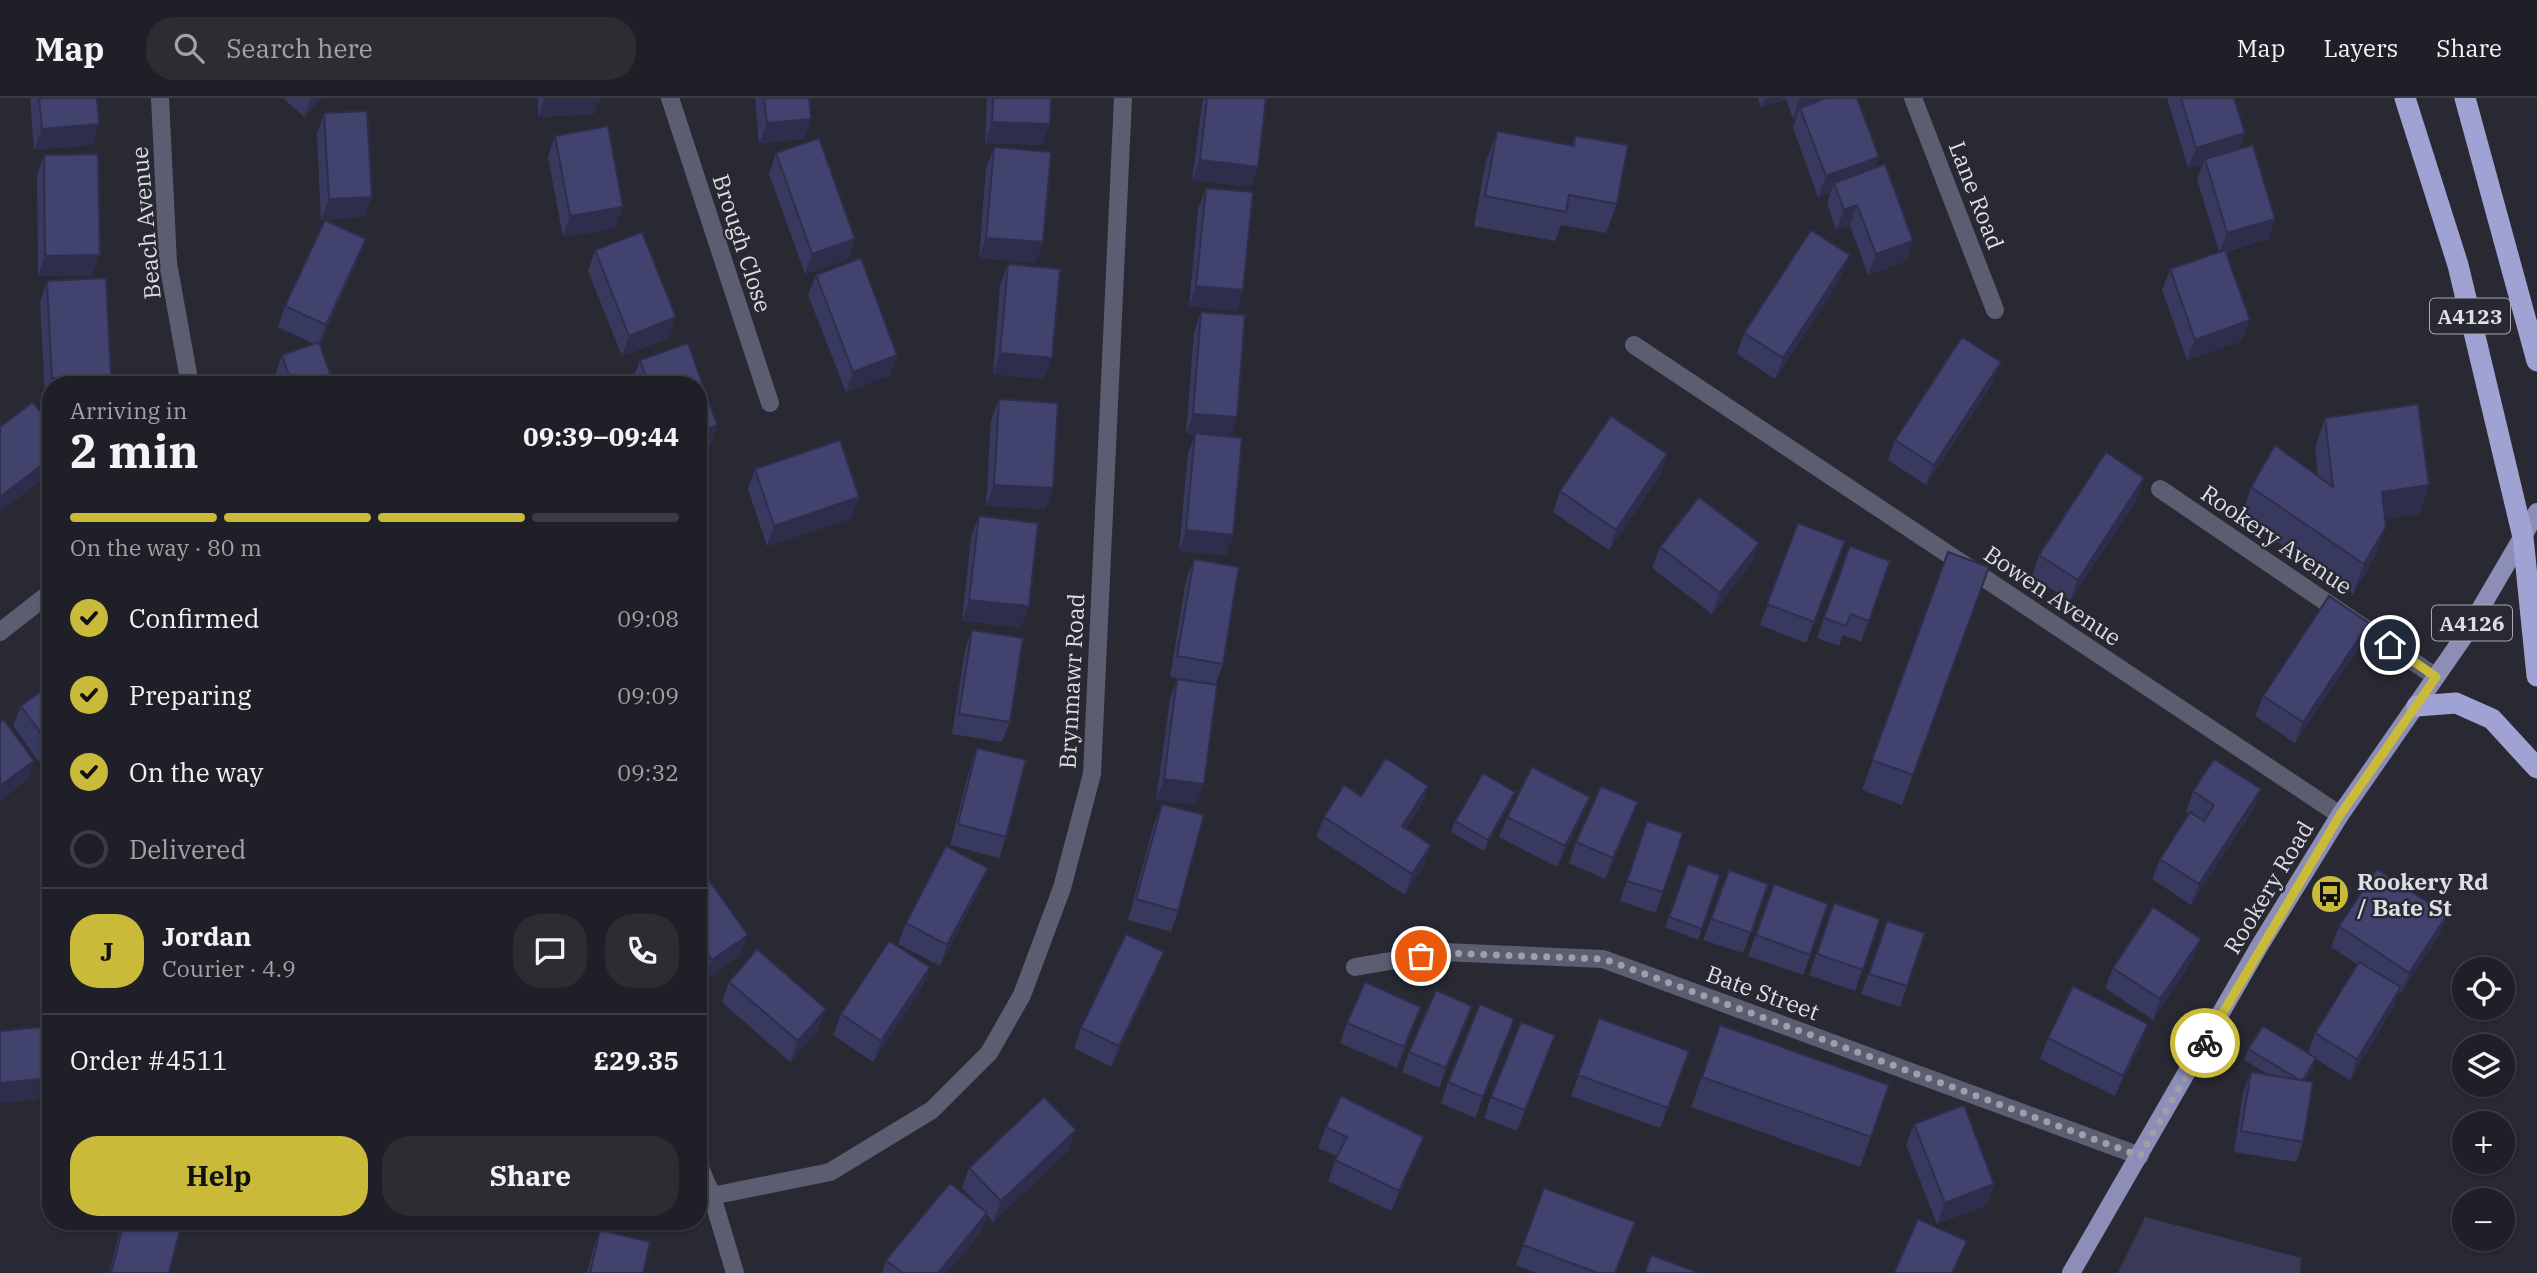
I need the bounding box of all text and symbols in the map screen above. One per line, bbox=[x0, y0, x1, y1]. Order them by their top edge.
search box bbox=[146, 17, 636, 80]
text: Map bbox=[35, 27, 104, 70]
icon: search bbox=[170, 29, 208, 67]
text: Search here bbox=[226, 31, 373, 65]
text: Map bbox=[2237, 32, 2285, 64]
text: Layers bbox=[2323, 32, 2398, 64]
text: Share bbox=[2436, 32, 2502, 64]
street label: Lane Road bbox=[1943, 137, 2011, 253]
street label: Beach Avenue bbox=[123, 146, 167, 300]
street label: Brough Close bbox=[707, 170, 779, 316]
road number: A4123 bbox=[2430, 298, 2510, 333]
text: Arriving in bbox=[70, 395, 187, 425]
text: 09:39–09:44 bbox=[523, 419, 679, 453]
text: 2 min bbox=[70, 421, 199, 481]
street label: Rookery Avenue bbox=[2196, 477, 2358, 601]
text: On the way · 80 m bbox=[70, 532, 262, 562]
street label: Bowen Avenue bbox=[1979, 538, 2127, 652]
street label: Brynmawr Road bbox=[1051, 592, 1091, 770]
icon: check bbox=[70, 599, 108, 637]
text: Confirmed bbox=[129, 601, 260, 635]
text: 09:08 bbox=[617, 603, 679, 633]
road number: A4126 bbox=[2432, 606, 2512, 640]
pin bbox=[2360, 615, 2420, 675]
icon: home bbox=[2371, 626, 2409, 664]
icon: check bbox=[70, 676, 108, 714]
text: Preparing bbox=[129, 678, 251, 712]
text: 09:09 bbox=[617, 680, 679, 710]
icon: check bbox=[70, 753, 108, 791]
text: On the way bbox=[129, 755, 263, 789]
text: 09:32 bbox=[617, 757, 679, 787]
street label: Rookery Road bbox=[2216, 815, 2320, 959]
text: Delivered bbox=[129, 832, 246, 866]
place label: Rookery Rd / Bate St bbox=[2357, 866, 2489, 922]
bus stop icon: Rookery Rd / Bate St bbox=[2309, 873, 2351, 915]
button: chat bbox=[513, 914, 587, 988]
button: phone bbox=[605, 914, 679, 988]
text: Jordan bbox=[162, 919, 252, 953]
pin bbox=[1391, 926, 1451, 986]
text: J bbox=[100, 934, 114, 968]
icon: bag bbox=[1402, 937, 1440, 975]
text: Courier · 4.9 bbox=[162, 953, 296, 983]
map controls bbox=[2452, 957, 2515, 1251]
button: locate bbox=[2452, 957, 2515, 1020]
street label: Bate Street bbox=[1702, 958, 1824, 1026]
courier bbox=[2170, 1008, 2240, 1078]
icon: bike bbox=[2186, 1024, 2224, 1062]
button: layers bbox=[2452, 1034, 2515, 1097]
text: Order #4511 bbox=[70, 1043, 228, 1077]
text: £29.35 bbox=[594, 1043, 679, 1077]
button: + bbox=[2452, 1111, 2515, 1174]
button: Help bbox=[70, 1136, 368, 1216]
button: Share bbox=[382, 1136, 679, 1216]
button: − bbox=[2452, 1188, 2515, 1251]

